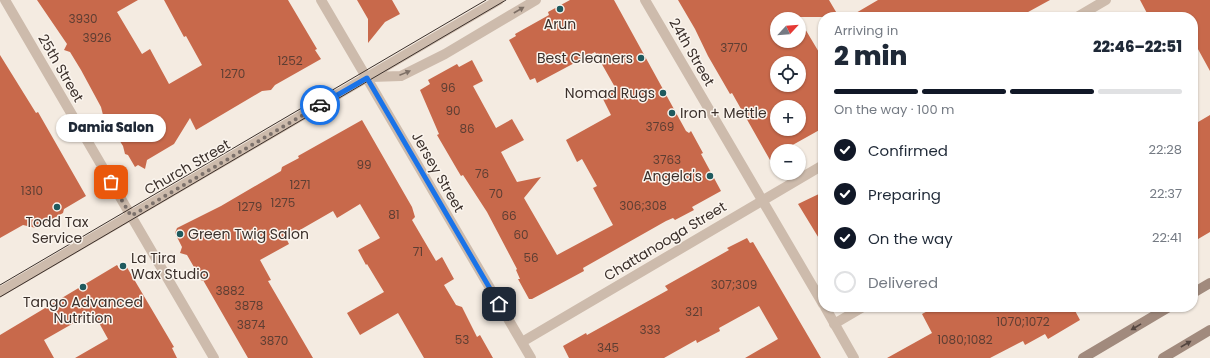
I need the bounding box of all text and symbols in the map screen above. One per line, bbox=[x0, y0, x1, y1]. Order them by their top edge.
marker: Arun bbox=[555, 4, 565, 14]
one-way arrow bbox=[513, 7, 525, 14]
house number: 3930 bbox=[68, 10, 98, 27]
north arrow bbox=[770, 12, 806, 48]
map controls bbox=[770, 12, 806, 180]
place label: Arun bbox=[544, 14, 576, 34]
street label: 24th Street bbox=[664, 14, 720, 90]
text: Arriving in bbox=[834, 21, 898, 40]
house number: 3926 bbox=[82, 29, 112, 46]
street label: 25th Street bbox=[33, 30, 89, 106]
text: 22:46–22:51 bbox=[1093, 36, 1182, 57]
text: 2 min bbox=[834, 38, 907, 74]
house number: 3770 bbox=[720, 39, 748, 56]
place label: Best Cleaners bbox=[537, 48, 633, 68]
house number: 1252 bbox=[277, 52, 303, 69]
marker: Best Cleaners bbox=[636, 53, 646, 63]
button: locate bbox=[770, 56, 806, 92]
house number: 1270 bbox=[221, 65, 245, 82]
one-way arrow bbox=[399, 70, 411, 77]
house number: 96 bbox=[440, 79, 456, 96]
place label: Nomad Rugs bbox=[565, 83, 655, 103]
courier bbox=[300, 85, 340, 125]
marker: Nomad Rugs bbox=[658, 88, 668, 98]
icon: car bbox=[309, 94, 331, 116]
button: + bbox=[770, 100, 806, 136]
text: On the way · 100 m bbox=[834, 100, 954, 119]
house number: 90 bbox=[445, 102, 461, 119]
place label: Iron + Mettle bbox=[680, 103, 767, 123]
marker: Iron + Mettle bbox=[667, 108, 677, 118]
callout: Damia Salon bbox=[56, 114, 166, 142]
text: Damia Salon bbox=[68, 118, 154, 137]
house number: 3769 bbox=[646, 118, 674, 135]
house number: 86 bbox=[459, 120, 475, 137]
street label: Jersey Street bbox=[407, 128, 469, 216]
street label: Church Street bbox=[140, 134, 234, 200]
icon: check bbox=[834, 139, 856, 161]
text: Confirmed bbox=[868, 140, 948, 161]
text: 22:28 bbox=[1149, 140, 1182, 159]
button: − bbox=[770, 144, 806, 180]
house number: 3763 bbox=[653, 151, 681, 168]
house number: 99 bbox=[356, 156, 372, 173]
pin bbox=[94, 165, 128, 199]
house number: 76 bbox=[475, 165, 489, 182]
place label: Angela's bbox=[643, 166, 702, 186]
icon: bag bbox=[100, 171, 122, 193]
marker: Angela's bbox=[705, 171, 715, 181]
house number: 1271 bbox=[289, 176, 311, 193]
house number: 1310 bbox=[21, 182, 43, 199]
icon: check bbox=[834, 183, 856, 205]
text: Preparing bbox=[868, 184, 941, 205]
text: 22:37 bbox=[1150, 184, 1182, 203]
house number: 70 bbox=[489, 185, 503, 202]
house number: 1275 bbox=[271, 194, 295, 211]
street label: Chattanooga Street bbox=[600, 197, 730, 285]
house number: 306;308 bbox=[619, 197, 667, 214]
house number: 1279 bbox=[238, 198, 262, 215]
marker: Todd Tax Service bbox=[52, 202, 62, 212]
house number: 81 bbox=[388, 206, 400, 223]
house number: 66 bbox=[501, 207, 517, 224]
place label: Todd Tax Service bbox=[26, 212, 89, 248]
place label: Green Twig Salon bbox=[188, 224, 309, 244]
house number: 60 bbox=[513, 226, 529, 243]
icon: check bbox=[834, 227, 856, 249]
text: On the way bbox=[868, 228, 953, 249]
text: 22:41 bbox=[1152, 228, 1182, 247]
marker: Green Twig Salon bbox=[175, 229, 185, 239]
house number: 71 bbox=[413, 243, 423, 260]
place label: La Tira Wax Studio bbox=[131, 248, 209, 284]
house number: 56 bbox=[523, 249, 539, 266]
marker: La Tira Wax Studio bbox=[118, 261, 128, 271]
text: Delivered bbox=[868, 272, 938, 293]
house number: 307;309 bbox=[711, 276, 757, 293]
marker: Tango Advanced Nutrition bbox=[78, 282, 88, 292]
house number: 3882 bbox=[215, 282, 245, 299]
pin bbox=[482, 287, 516, 321]
place label: Tango Advanced Nutrition bbox=[23, 292, 143, 328]
icon: home bbox=[488, 293, 510, 315]
house number: 3878 bbox=[235, 297, 263, 314]
house number: 321 bbox=[685, 303, 703, 320]
house number: 1070;1072 bbox=[996, 313, 1050, 330]
house number: 3874 bbox=[237, 316, 266, 333]
house number: 333 bbox=[639, 321, 661, 338]
one-way arrow bbox=[1130, 323, 1142, 330]
house number: 53 bbox=[455, 331, 469, 348]
house number: 1080;1082 bbox=[937, 331, 993, 348]
house number: 3870 bbox=[260, 332, 288, 349]
house number: 345 bbox=[597, 339, 619, 356]
one-way arrow bbox=[1180, 341, 1192, 348]

